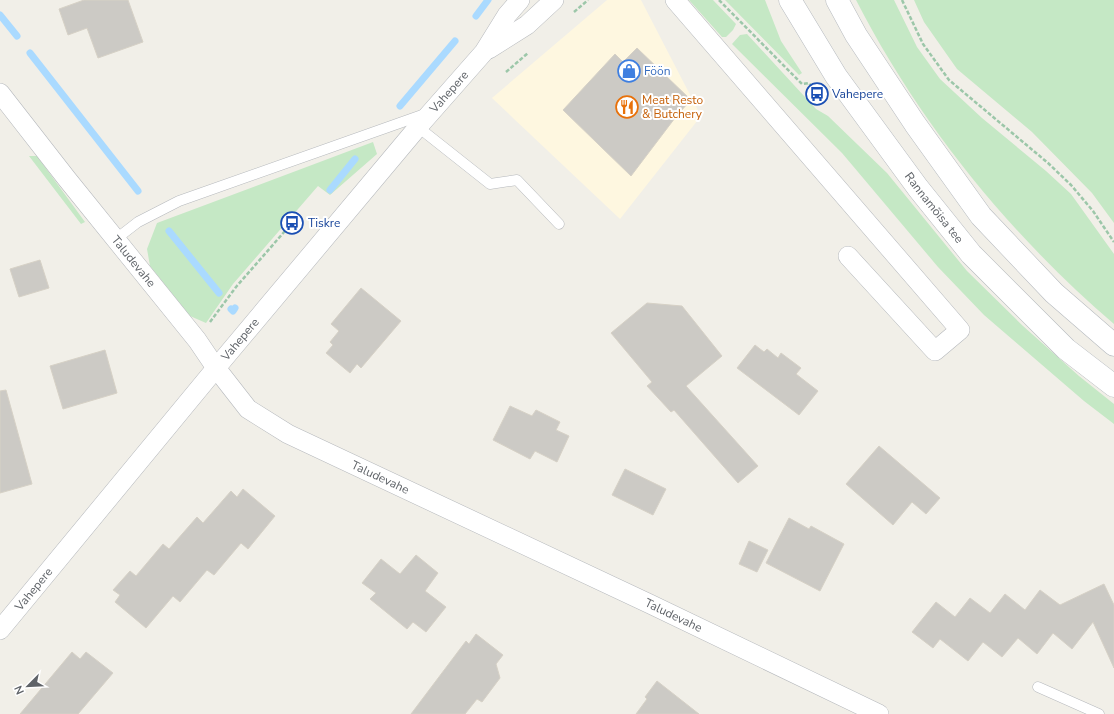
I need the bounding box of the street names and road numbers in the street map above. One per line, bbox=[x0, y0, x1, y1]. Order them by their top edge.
street label: Vahepere bbox=[425, 67, 472, 117]
street label: Rannamõisa tee bbox=[901, 169, 967, 246]
street label: Taludevahe bbox=[108, 232, 159, 291]
street label: Vahepere bbox=[217, 315, 263, 365]
street label: Taludevahe bbox=[349, 457, 412, 498]
street label: Vahepere bbox=[11, 564, 56, 615]
street label: Taludevahe bbox=[642, 595, 705, 636]

